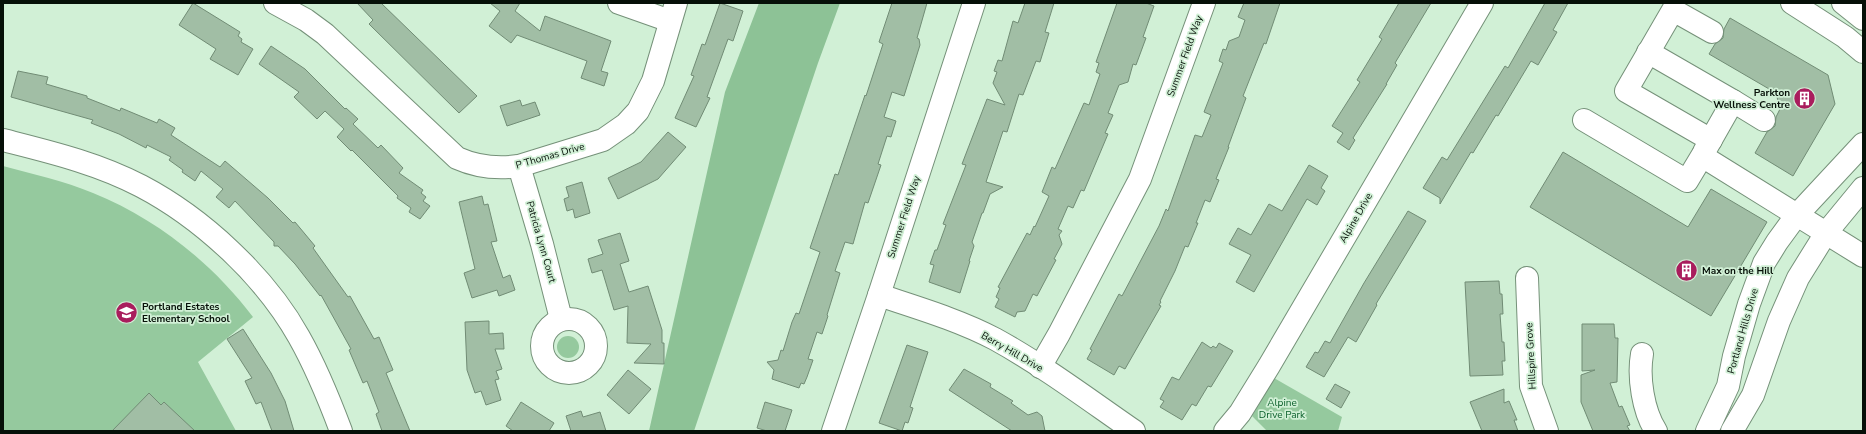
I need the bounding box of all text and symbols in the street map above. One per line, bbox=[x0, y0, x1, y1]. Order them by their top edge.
street label: Summer Field Way bbox=[1164, 13, 1207, 99]
place label: Parkton Wellness Centre bbox=[1713, 86, 1791, 112]
building icon: Parkton Wellness Centre bbox=[1792, 86, 1818, 112]
street label: P Thomas Drive bbox=[514, 139, 586, 173]
street label: Summer Field Way bbox=[884, 173, 924, 260]
street label: Alpine Drive bbox=[1336, 190, 1376, 246]
street label: Patricia Lynn Court bbox=[523, 199, 560, 285]
building icon: Max on the Hill bbox=[1674, 258, 1700, 284]
place label: Max on the Hill bbox=[1702, 264, 1774, 278]
street label: Portland Hills Drive bbox=[1724, 287, 1762, 375]
school or university icon: Portland Estates Elementary School bbox=[113, 300, 139, 326]
place label: Portland Estates Elementary School bbox=[142, 300, 230, 326]
street label: Hillspire Grove bbox=[1522, 322, 1540, 390]
street label: Berry Hill Drive bbox=[978, 329, 1046, 375]
park label: Alpine Drive Park bbox=[1259, 396, 1306, 422]

